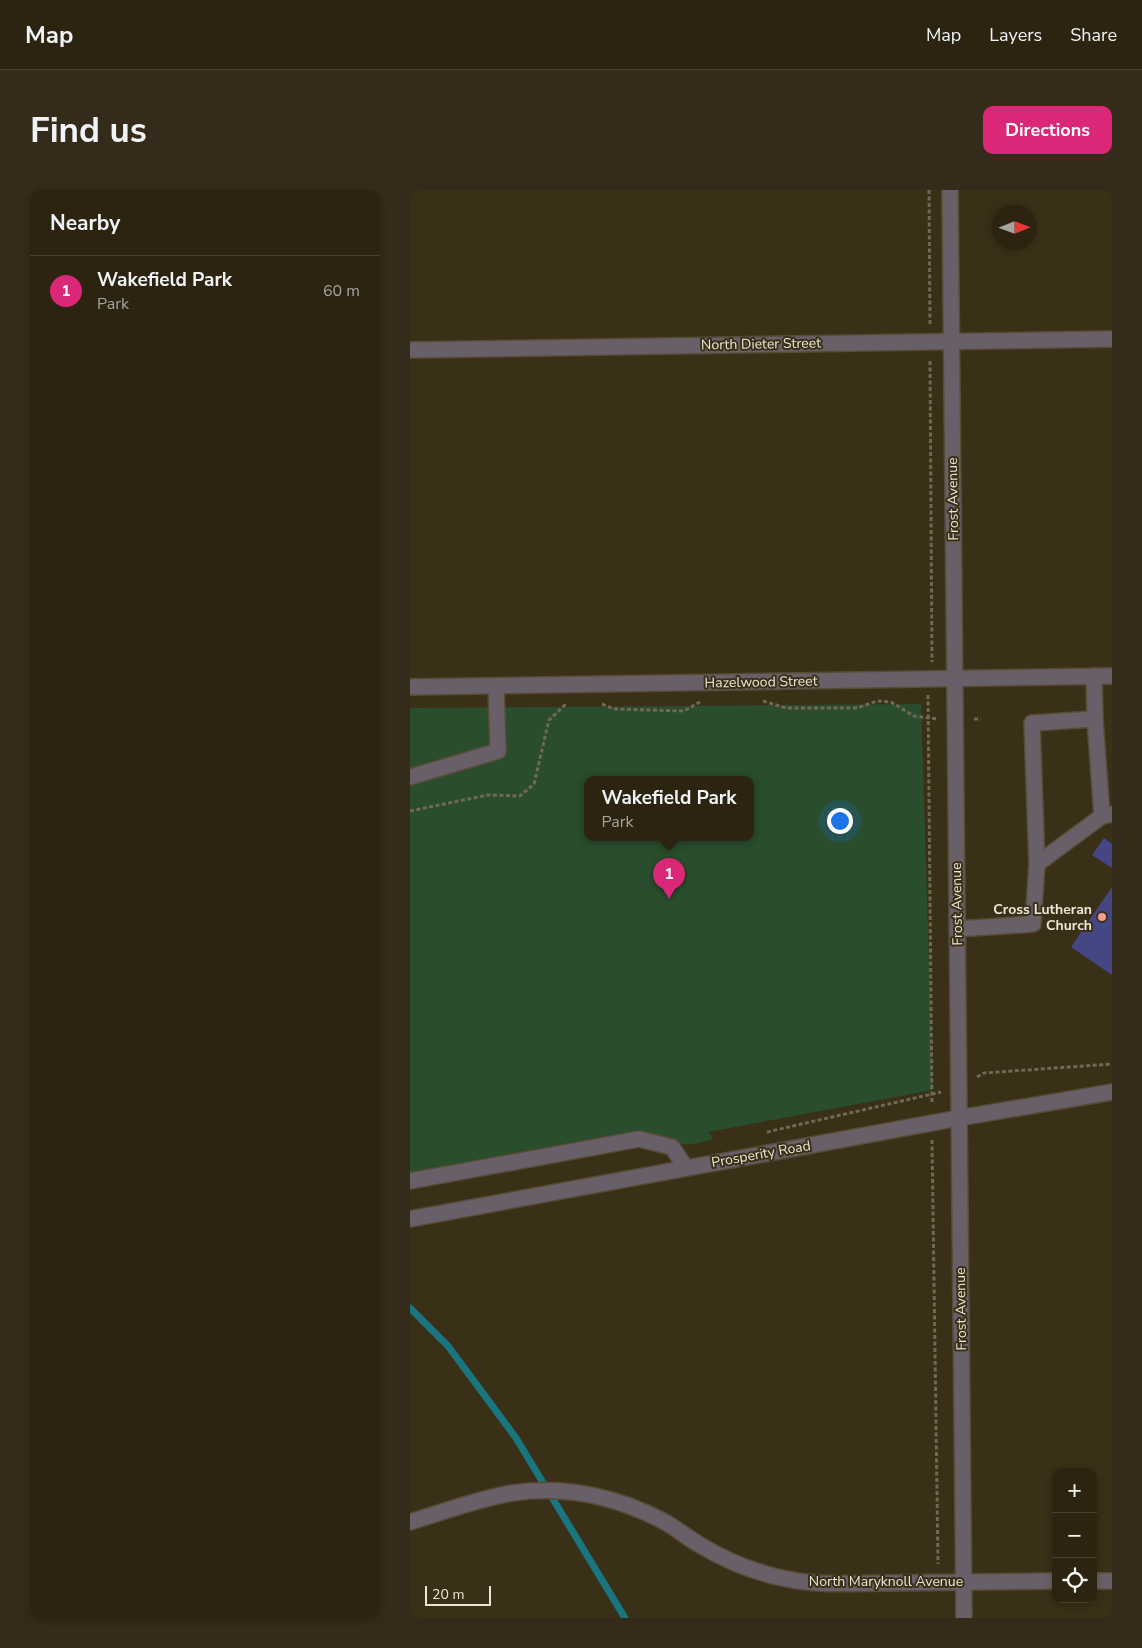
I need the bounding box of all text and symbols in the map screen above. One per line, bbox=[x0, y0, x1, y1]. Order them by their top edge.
text: Map bbox=[25, 19, 73, 51]
text: Map bbox=[926, 23, 961, 47]
text: Layers bbox=[989, 23, 1042, 47]
text: Share bbox=[1070, 23, 1117, 47]
button: Directions bbox=[983, 106, 1112, 154]
text: Find us bbox=[30, 107, 147, 154]
north arrow bbox=[992, 205, 1037, 250]
text: Nearby bbox=[50, 209, 120, 237]
text: Wakefield Park bbox=[97, 267, 232, 293]
text: 1 bbox=[61, 280, 71, 302]
text: 60 m bbox=[323, 280, 360, 302]
text: Park bbox=[97, 293, 129, 315]
street label: North Dieter Street bbox=[701, 333, 821, 355]
street label: Frost Avenue bbox=[943, 457, 963, 541]
street label: Hazelwood Street bbox=[704, 672, 818, 692]
popup bbox=[584, 776, 754, 841]
text: Wakefield Park bbox=[601, 785, 737, 811]
your location bbox=[827, 808, 853, 834]
text: Park bbox=[601, 811, 633, 833]
pin: 1 bbox=[653, 858, 685, 899]
street label: Frost Avenue bbox=[947, 862, 967, 946]
place label: Cross Lutheran Church bbox=[993, 900, 1092, 935]
marker: Cross Lutheran Church bbox=[1096, 911, 1108, 923]
street label: Prosperity Road bbox=[710, 1136, 812, 1172]
street label: Frost Avenue bbox=[951, 1267, 971, 1351]
map controls bbox=[1052, 1468, 1097, 1603]
button: + bbox=[1052, 1468, 1097, 1513]
button: − bbox=[1052, 1513, 1097, 1558]
button: locate bbox=[1052, 1558, 1097, 1603]
street label: North Maryknoll Avenue bbox=[809, 1572, 963, 1591]
scale bar bbox=[425, 1583, 491, 1606]
text: 20 m bbox=[432, 1585, 464, 1604]

